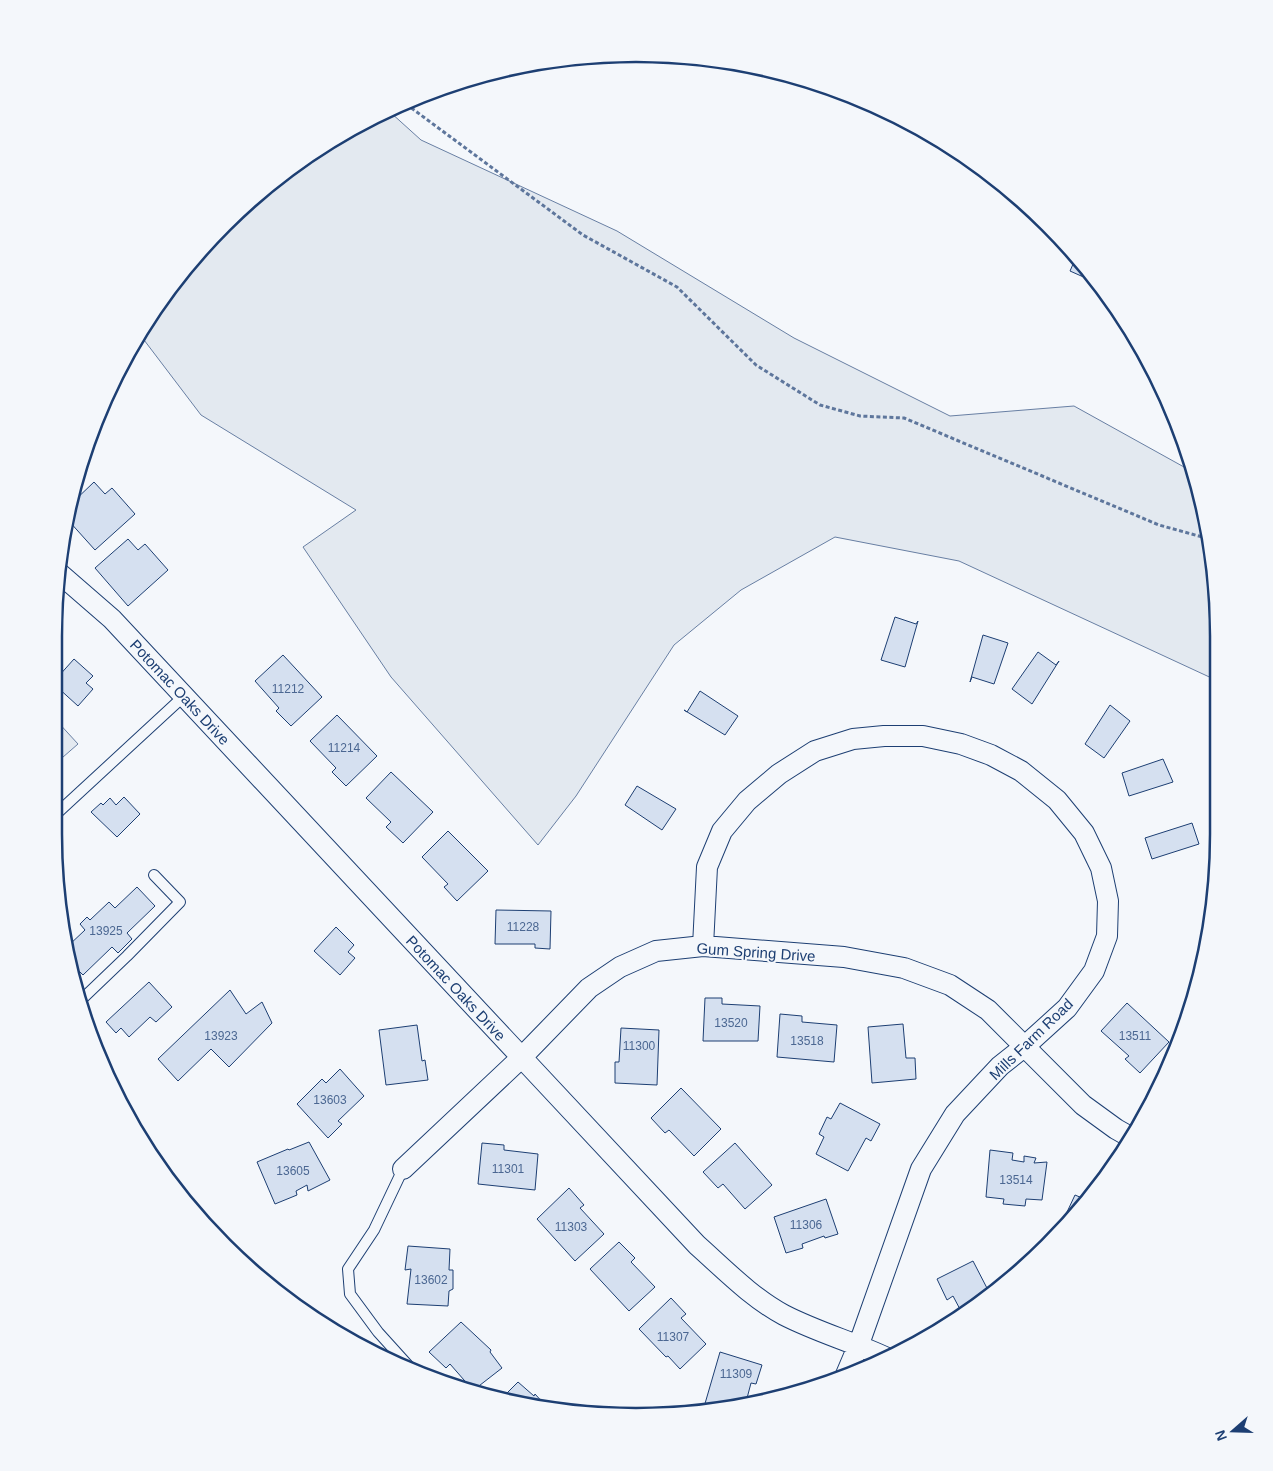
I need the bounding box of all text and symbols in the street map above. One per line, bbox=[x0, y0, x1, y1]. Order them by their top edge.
street label: Potomac Oaks Drive bbox=[127, 636, 233, 748]
house number: 11212 bbox=[272, 682, 305, 696]
house number: 11214 bbox=[328, 741, 361, 755]
house number: 11228 bbox=[507, 920, 540, 934]
house number: 13925 bbox=[89, 924, 123, 938]
street label: Potomac Oaks Drive bbox=[403, 932, 509, 1044]
street label: Gum Spring Drive bbox=[696, 939, 816, 965]
street label: Mills Farm Road bbox=[986, 995, 1076, 1083]
house number: 13520 bbox=[714, 1016, 748, 1030]
house number: 13923 bbox=[204, 1029, 238, 1043]
house number: 13511 bbox=[1119, 1029, 1152, 1043]
house number: 13518 bbox=[790, 1034, 824, 1048]
house number: 11300 bbox=[623, 1039, 656, 1053]
house number: 13603 bbox=[313, 1093, 347, 1107]
house number: 11301 bbox=[492, 1162, 525, 1176]
house number: 13605 bbox=[276, 1164, 310, 1178]
house number: 13514 bbox=[999, 1173, 1033, 1187]
house number: 11306 bbox=[790, 1218, 823, 1232]
house number: 11303 bbox=[555, 1220, 588, 1234]
house number: 13602 bbox=[414, 1273, 448, 1287]
house number: 11307 bbox=[657, 1330, 690, 1344]
house number: 11309 bbox=[720, 1367, 753, 1381]
north arrow bbox=[1208, 1406, 1258, 1456]
text: N bbox=[1212, 1428, 1230, 1443]

